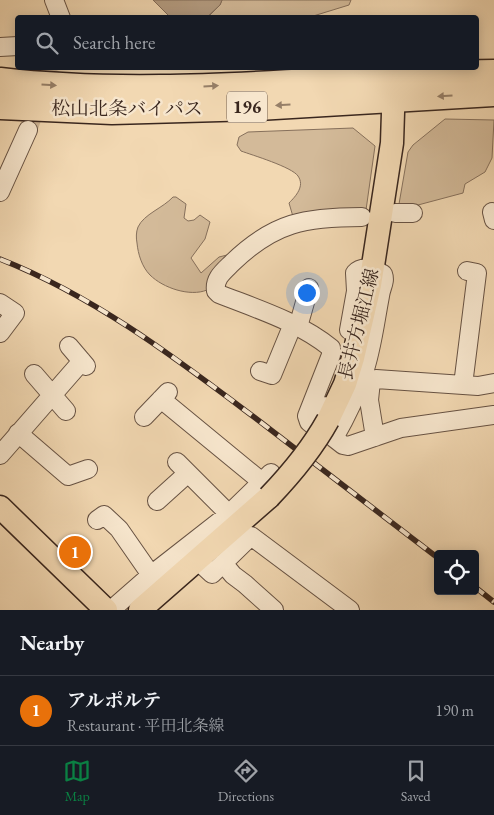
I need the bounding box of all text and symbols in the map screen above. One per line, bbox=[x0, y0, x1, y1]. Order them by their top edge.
search box bbox=[15, 15, 479, 70]
icon: search bbox=[33, 29, 61, 57]
text: Search here bbox=[73, 30, 155, 55]
one-way arrow bbox=[41, 82, 57, 90]
one-way arrow bbox=[203, 82, 219, 90]
road number: 196 bbox=[227, 91, 267, 122]
one-way arrow bbox=[437, 92, 453, 100]
street label: 松山北条バイパス bbox=[51, 96, 203, 121]
one-way arrow bbox=[275, 102, 291, 110]
street label: 長井方堀江線 bbox=[333, 266, 384, 382]
your location bbox=[294, 280, 320, 306]
pin: 1 bbox=[59, 533, 91, 571]
map controls bbox=[434, 550, 479, 595]
button: locate bbox=[434, 550, 479, 595]
text: Nearby bbox=[20, 629, 84, 656]
text: アルポルテ bbox=[67, 688, 161, 713]
text: 1 bbox=[32, 700, 40, 721]
text: 190 m bbox=[435, 700, 474, 721]
text: Restaurant · 平田北条線 bbox=[67, 715, 224, 736]
tab: Map bbox=[63, 757, 91, 805]
tab: Directions bbox=[218, 757, 274, 805]
tab: Saved bbox=[401, 757, 431, 805]

